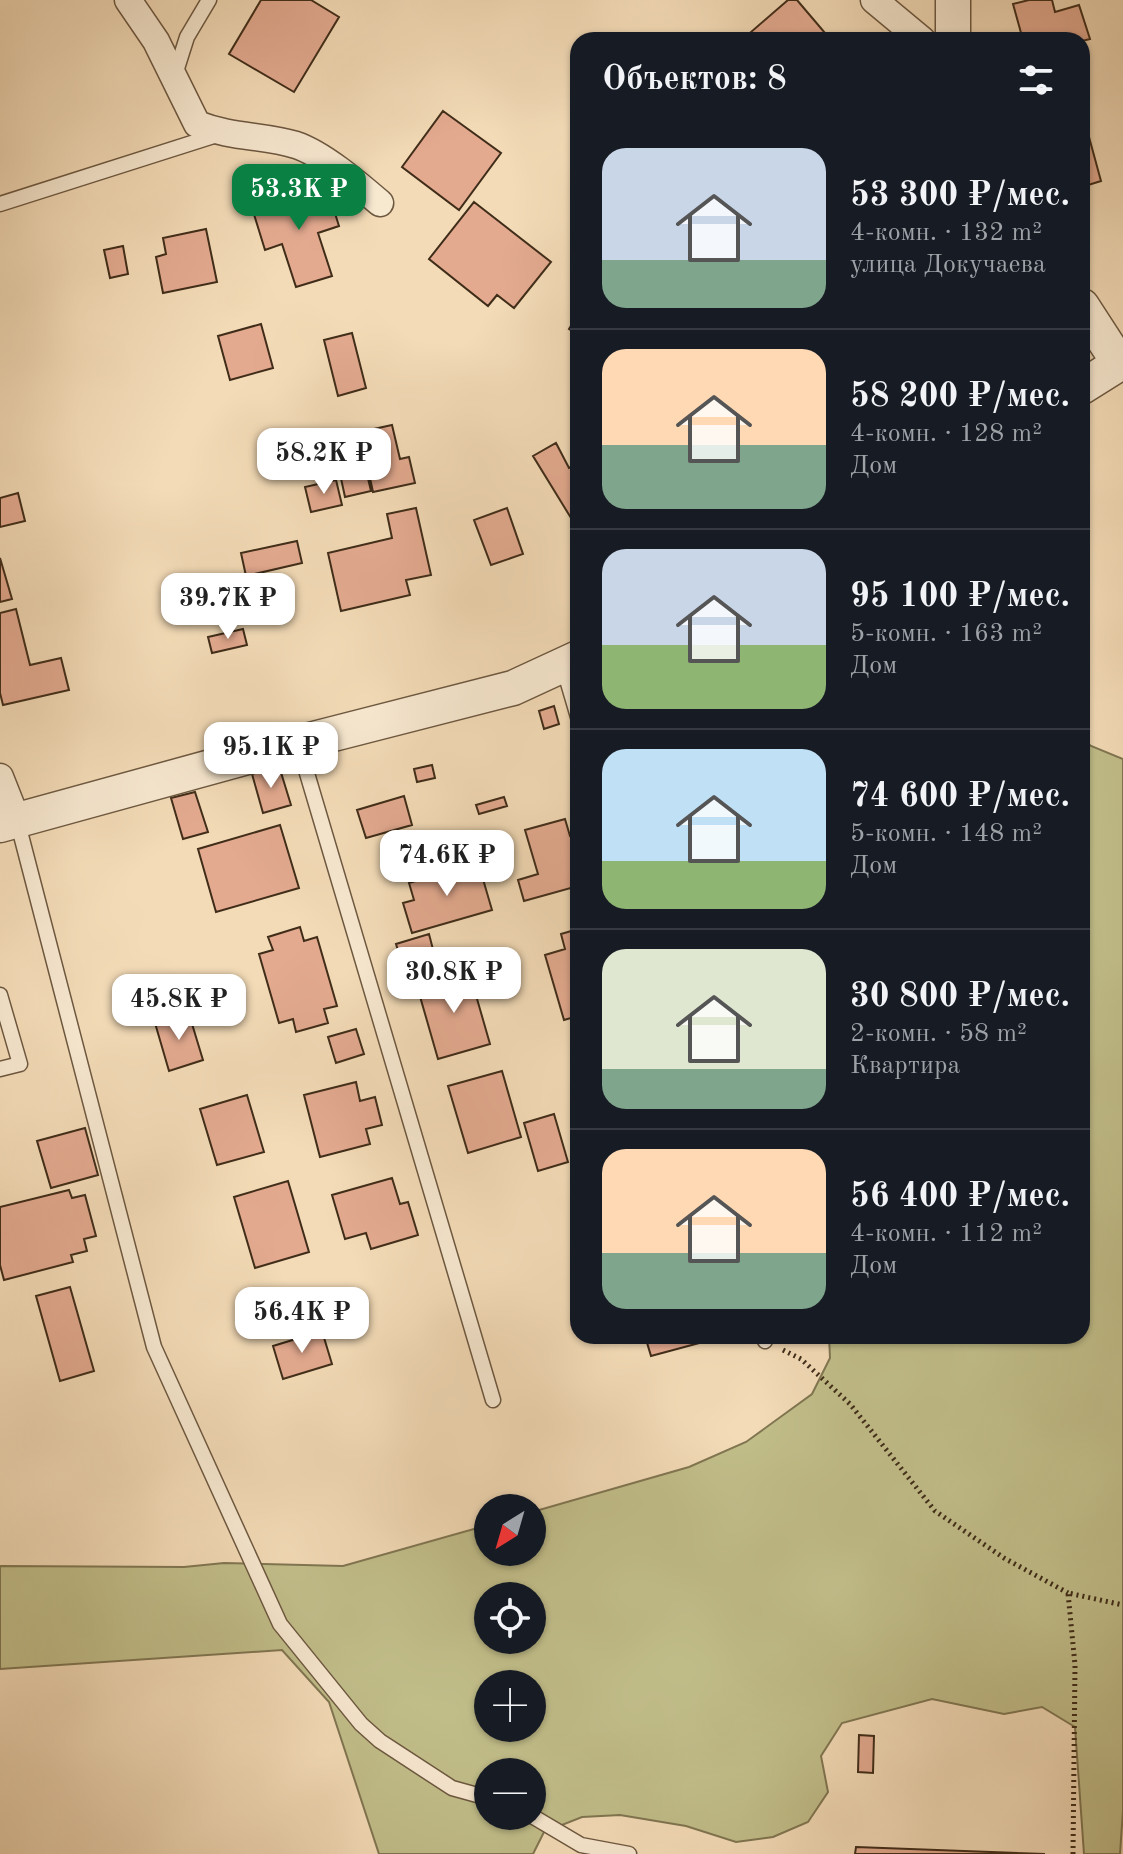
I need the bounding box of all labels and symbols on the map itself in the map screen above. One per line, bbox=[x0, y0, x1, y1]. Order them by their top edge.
pin: 53.3K ₽ bbox=[225, 164, 373, 232]
pin: 58.2K ₽ bbox=[250, 428, 398, 496]
pin: 39.7K ₽ bbox=[154, 573, 302, 641]
pin: 95.1K ₽ bbox=[197, 722, 345, 790]
pin: 74.6K ₽ bbox=[373, 830, 521, 898]
pin: 30.8K ₽ bbox=[380, 947, 528, 1015]
pin: 45.8K ₽ bbox=[105, 974, 253, 1042]
pin: 56.4K ₽ bbox=[228, 1287, 376, 1355]
north arrow bbox=[474, 1494, 546, 1566]

